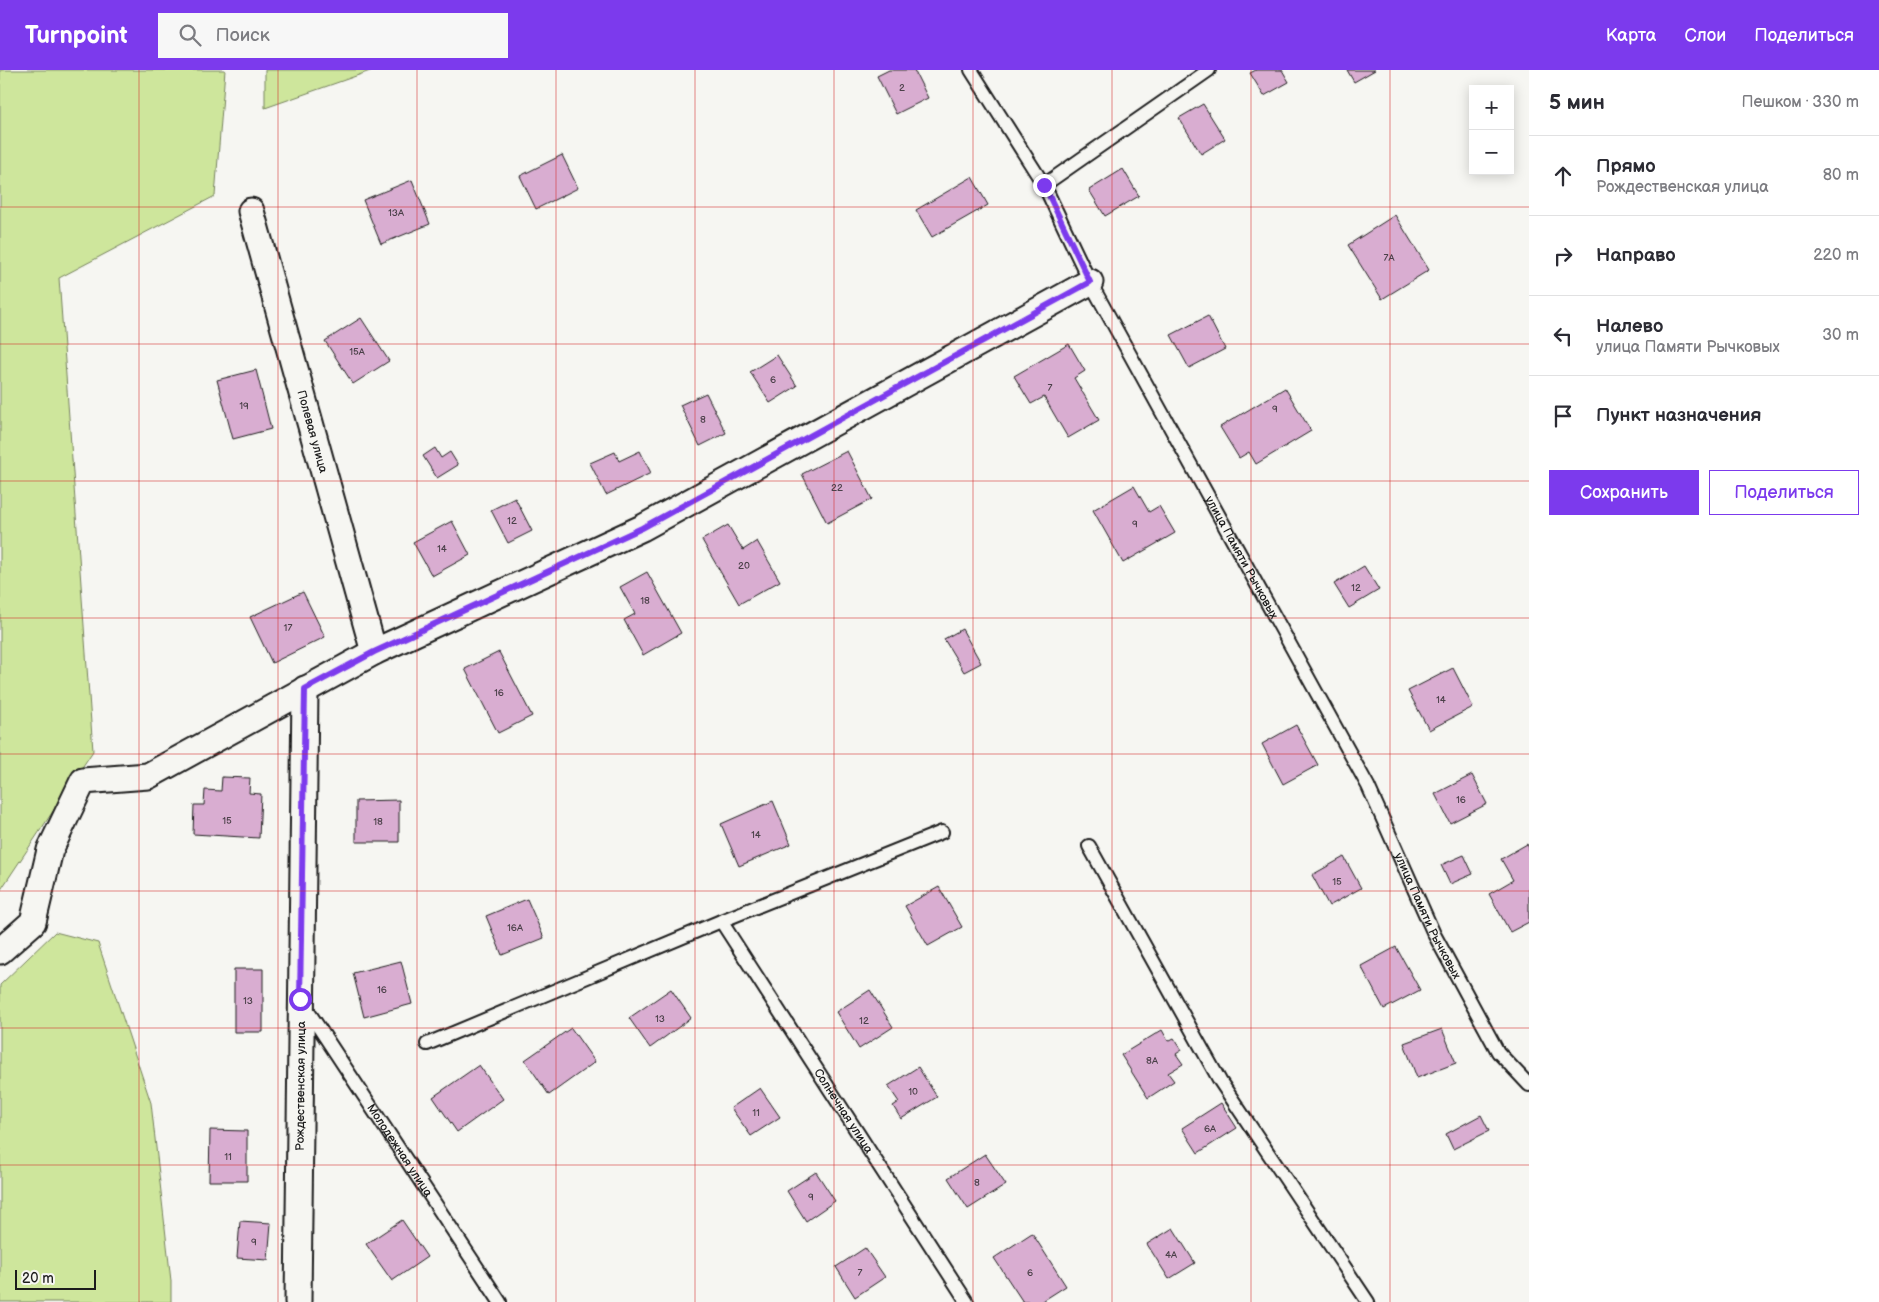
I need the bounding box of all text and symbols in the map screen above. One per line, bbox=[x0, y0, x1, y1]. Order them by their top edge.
search box bbox=[158, 13, 508, 58]
text: Turnpoint bbox=[25, 21, 128, 50]
icon: search bbox=[176, 21, 204, 49]
text: Поиск bbox=[216, 24, 270, 47]
text: Карта bbox=[1606, 25, 1656, 46]
text: Слои bbox=[1684, 25, 1726, 46]
text: Поделиться bbox=[1754, 25, 1854, 46]
house number: 2 bbox=[899, 82, 905, 94]
map controls bbox=[1469, 85, 1514, 175]
button: + bbox=[1469, 85, 1514, 130]
text: 5 мин bbox=[1549, 90, 1605, 115]
text: Пешком · 330 m bbox=[1742, 93, 1859, 112]
button: − bbox=[1469, 130, 1514, 175]
text: Прямо bbox=[1596, 155, 1656, 178]
icon: ahead bbox=[1549, 162, 1577, 190]
text: 80 m bbox=[1823, 166, 1859, 185]
route end bbox=[1033, 174, 1056, 197]
text: Рождественская улица bbox=[1596, 178, 1769, 197]
house number: 13А bbox=[388, 207, 405, 219]
icon: right bbox=[1549, 242, 1577, 270]
text: Направо bbox=[1596, 244, 1676, 267]
text: 220 m bbox=[1813, 246, 1859, 265]
house number: 7А bbox=[1384, 252, 1395, 264]
text: Налево bbox=[1596, 315, 1663, 338]
icon: left bbox=[1549, 322, 1577, 350]
text: 30 m bbox=[1822, 326, 1859, 345]
text: улица Памяти Рычковых bbox=[1596, 338, 1780, 357]
house number: 15А bbox=[349, 346, 366, 358]
house number: 6 bbox=[770, 374, 776, 386]
house number: 7 bbox=[1048, 382, 1053, 394]
street label: Полевая улица bbox=[293, 389, 331, 475]
house number: 19 bbox=[239, 400, 249, 412]
icon: arrive bbox=[1549, 402, 1577, 430]
house number: 9 bbox=[1272, 403, 1278, 415]
text: Пункт назначения bbox=[1596, 404, 1761, 427]
house number: 8 bbox=[700, 414, 706, 426]
button: Сохранить bbox=[1549, 470, 1699, 515]
button: Поделиться bbox=[1709, 470, 1859, 515]
house number: 22 bbox=[831, 482, 843, 494]
street label: улица Памяти Рычковых bbox=[1202, 494, 1282, 622]
house number: 12 bbox=[507, 515, 517, 527]
house number: 9 bbox=[1132, 518, 1138, 530]
house number: 14 bbox=[437, 543, 447, 555]
house number: 20 bbox=[738, 560, 750, 572]
house number: 12 bbox=[1351, 582, 1361, 594]
house number: 18 bbox=[640, 595, 650, 607]
house number: 17 bbox=[284, 622, 292, 634]
house number: 16 bbox=[494, 687, 504, 699]
house number: 14 bbox=[1436, 694, 1446, 706]
house number: 16 bbox=[1456, 794, 1466, 806]
house number: 15 bbox=[222, 815, 232, 827]
house number: 18 bbox=[373, 816, 383, 828]
house number: 14 bbox=[751, 829, 761, 841]
street label: улица Памяти Рычковых bbox=[1391, 851, 1464, 982]
house number: 15 bbox=[1332, 876, 1342, 888]
house number: 16А bbox=[507, 922, 524, 934]
house number: 16 bbox=[377, 984, 387, 996]
route start bbox=[289, 988, 312, 1011]
house number: 13 bbox=[243, 995, 253, 1007]
house number: 13 bbox=[655, 1013, 665, 1025]
house number: 12 bbox=[859, 1015, 869, 1027]
street label: Рождественская улица bbox=[293, 1021, 309, 1151]
house number: 8А bbox=[1146, 1055, 1159, 1067]
street label: Солнечная улица bbox=[810, 1066, 876, 1156]
house number: 10 bbox=[908, 1086, 918, 1098]
street label: Молодежная улица bbox=[363, 1101, 436, 1200]
house number: 11 bbox=[752, 1107, 760, 1119]
house number: 6А bbox=[1204, 1123, 1217, 1135]
house number: 11 bbox=[224, 1151, 232, 1163]
house number: 8 bbox=[974, 1177, 980, 1189]
house number: 9 bbox=[808, 1191, 814, 1203]
house number: 9 bbox=[251, 1236, 257, 1248]
house number: 4А bbox=[1165, 1249, 1178, 1261]
scale bar bbox=[15, 1267, 96, 1290]
house number: 7 bbox=[858, 1267, 863, 1279]
house number: 6 bbox=[1027, 1267, 1033, 1279]
text: 20 m bbox=[22, 1270, 54, 1287]

